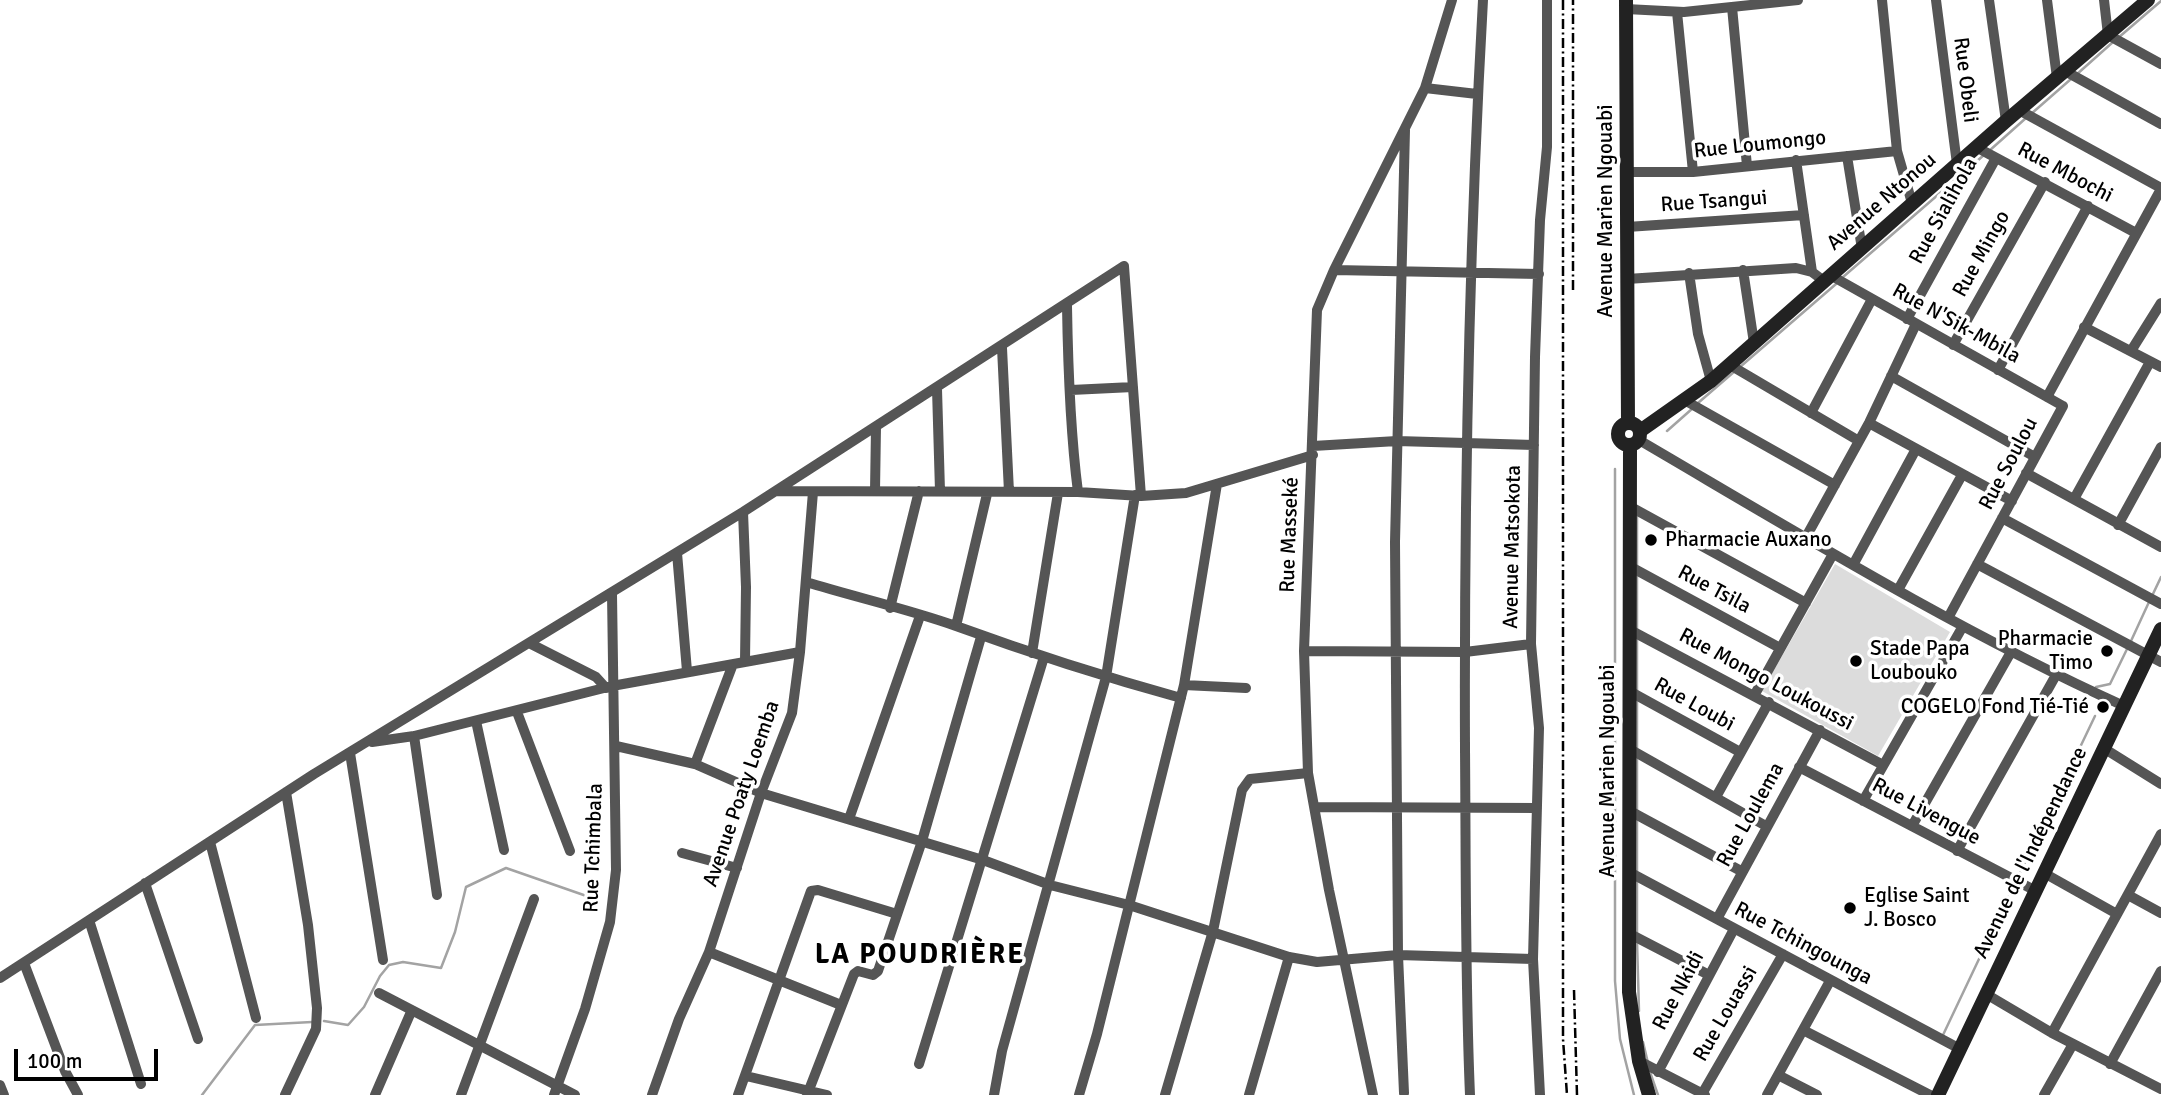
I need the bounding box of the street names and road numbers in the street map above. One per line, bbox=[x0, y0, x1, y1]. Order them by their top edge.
street label: Rue Obeli bbox=[1947, 36, 1983, 124]
street label: Avenue Marien Ngouabi bbox=[1593, 104, 1619, 318]
street label: Rue Loumongo bbox=[1693, 126, 1827, 164]
street label: Rue Mbochi bbox=[2013, 137, 2117, 209]
street label: Avenue Ntonou bbox=[1822, 148, 1942, 256]
street label: Rue Sialihola bbox=[1904, 153, 1984, 269]
street label: Rue Tsangui bbox=[1660, 186, 1768, 218]
street label: Rue Mingo bbox=[1948, 206, 2016, 302]
street label: Rue N'Sik-Mbila bbox=[1888, 278, 2024, 370]
street label: Rue Soulou bbox=[1974, 413, 2044, 515]
street label: Avenue Matsokota bbox=[1499, 465, 1527, 629]
street label: Rue Masseké bbox=[1275, 477, 1305, 593]
street label: Rue Tsila bbox=[1673, 560, 1755, 620]
street label: Rue Mongo Loukoussi bbox=[1674, 623, 1858, 737]
street label: Avenue Marien Ngouabi bbox=[1595, 664, 1621, 878]
street label: Rue Loubi bbox=[1649, 673, 1739, 737]
street label: Avenue Poaty Loemba bbox=[698, 698, 786, 890]
street label: Avenue de l'Indépendance bbox=[1969, 743, 2093, 963]
street label: Rue Loulema bbox=[1712, 758, 1790, 872]
street label: Rue Livengue bbox=[1868, 773, 1984, 851]
street label: Rue Tchimbala bbox=[579, 783, 609, 913]
street label: Rue Tchingounga bbox=[1730, 897, 1876, 991]
street label: Rue Nkidi bbox=[1648, 947, 1710, 1035]
street label: Rue Louassi bbox=[1689, 962, 1763, 1066]

